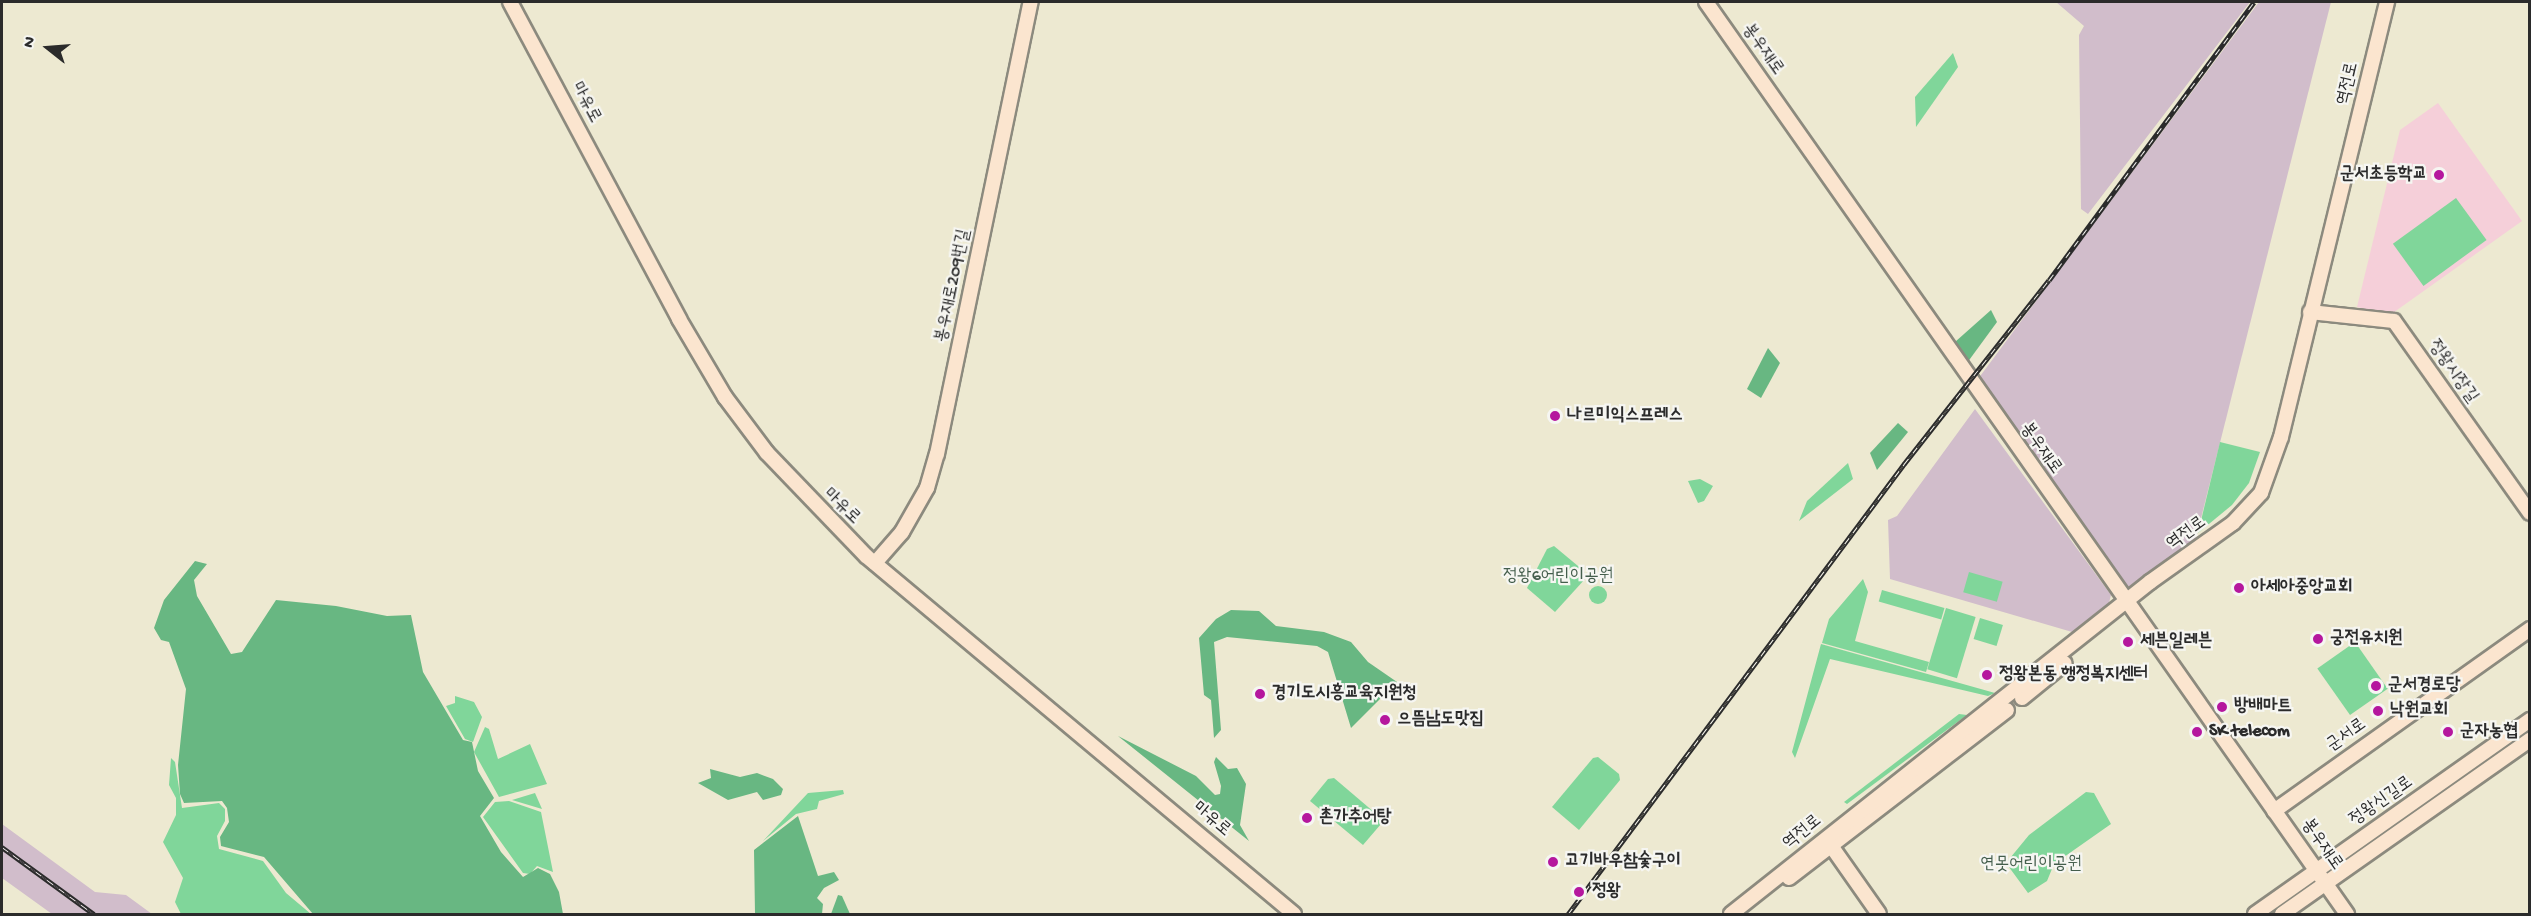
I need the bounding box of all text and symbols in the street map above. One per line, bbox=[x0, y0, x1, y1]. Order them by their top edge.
north arrow bbox=[18, 18, 78, 78]
street label: 봉우재로 bbox=[1737, 20, 1787, 80]
text: N bbox=[20, 35, 41, 50]
street label: 역전로 bbox=[2334, 60, 2364, 108]
street label: 마유로 bbox=[565, 79, 605, 127]
place label: 군서초등학교 bbox=[2340, 164, 2427, 186]
marker: 군서초등학교 bbox=[2432, 168, 2446, 182]
street label: 봉우재로209번길 bbox=[931, 228, 977, 344]
street label: 정왕시장길 bbox=[2422, 336, 2482, 408]
place label: 나르미익스프레스 bbox=[1567, 405, 1683, 427]
marker: 나르미익스프레스 bbox=[1548, 409, 1562, 423]
street label: 봉우재로 bbox=[2015, 419, 2065, 479]
street label: 마유로 bbox=[818, 484, 864, 530]
street label: 역전로 bbox=[2163, 512, 2211, 556]
park label: 정왕6어린이공원 bbox=[1503, 566, 1613, 588]
place label: 아세아중앙교회 bbox=[2251, 577, 2352, 599]
marker: 아세아중앙교회 bbox=[2232, 581, 2246, 595]
place label: 궁전유치원 bbox=[2330, 628, 2402, 650]
place label: 세븐일레븐 bbox=[2140, 631, 2212, 653]
marker: 궁전유치원 bbox=[2311, 632, 2325, 646]
marker: 세븐일레븐 bbox=[2121, 635, 2135, 649]
place label: 정왕본동 행정복지센터 bbox=[1999, 664, 2148, 686]
marker: 정왕본동 행정복지센터 bbox=[1980, 668, 1994, 682]
place label: 군서경로당 bbox=[2388, 675, 2460, 697]
marker: 군서경로당 bbox=[2369, 679, 2383, 693]
place label: 경기도시흥교육지원청 bbox=[1272, 683, 1417, 705]
marker: 경기도시흥교육지원청 bbox=[1253, 687, 1267, 701]
place label: 방배마트 bbox=[2234, 696, 2292, 718]
marker: 방배마트 bbox=[2215, 700, 2229, 714]
place label: 낙원교회 bbox=[2390, 700, 2448, 722]
marker: 낙원교회 bbox=[2371, 704, 2385, 718]
place label: 으뜸남도맛집 bbox=[1397, 709, 1484, 731]
marker: 으뜸남도맛집 bbox=[1378, 713, 1392, 727]
street label: 군서로 bbox=[2323, 715, 2371, 757]
place label: SK telecom bbox=[2209, 721, 2290, 743]
place label: 군자농협 bbox=[2460, 721, 2518, 743]
marker: SK telecom bbox=[2190, 725, 2204, 739]
marker: 군자농협 bbox=[2441, 725, 2455, 739]
street label: 정왕신길로 bbox=[2346, 772, 2418, 832]
street label: 마유로 bbox=[1187, 798, 1235, 842]
place label: 촌가추어탕 bbox=[1319, 807, 1391, 829]
marker: 촌가추어탕 bbox=[1300, 811, 1314, 825]
street label: 역전로 bbox=[1779, 811, 1827, 855]
street label: 봉우재로 bbox=[2296, 815, 2346, 875]
place label: 고기바우참숯구이 bbox=[1565, 851, 1681, 873]
park label: 연못어린이공원 bbox=[1980, 854, 2082, 876]
marker: 고기바우참숯구이 bbox=[1546, 855, 1560, 869]
place label: 정왕 bbox=[1592, 881, 1621, 903]
marker: 정왕 bbox=[1570, 883, 1588, 901]

